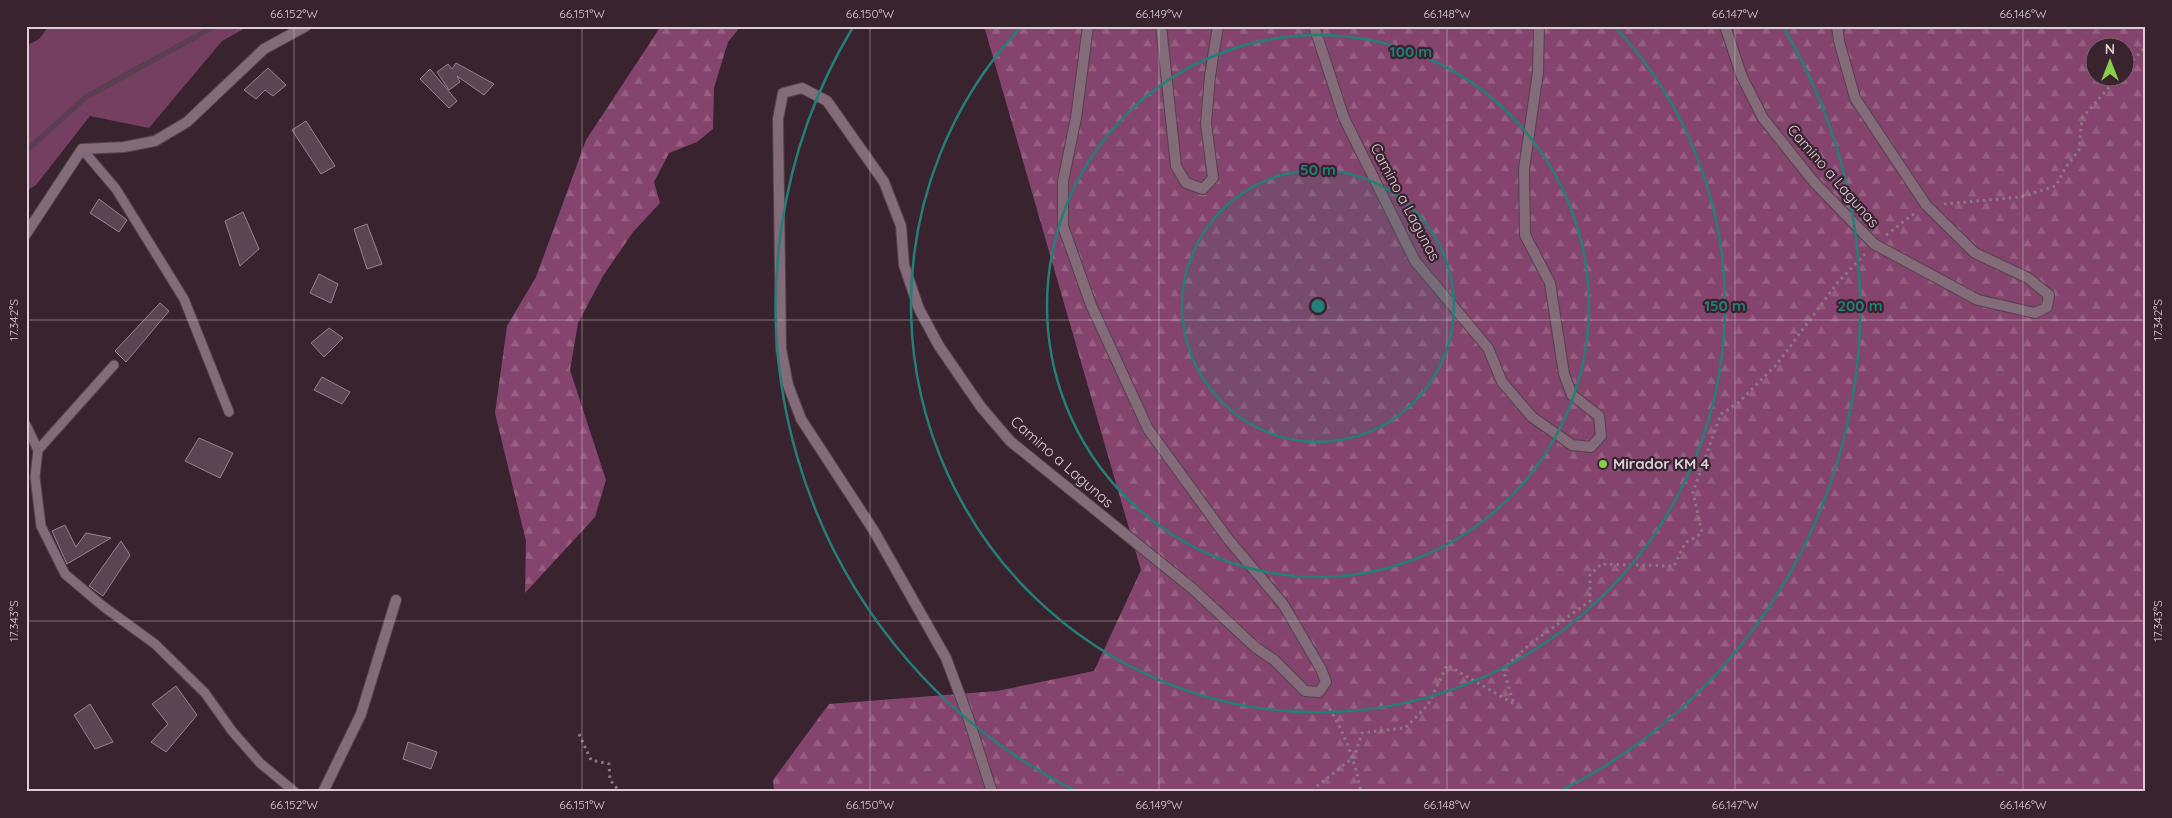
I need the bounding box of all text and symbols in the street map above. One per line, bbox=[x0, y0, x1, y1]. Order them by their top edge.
text: 66.152°W bbox=[270, 6, 318, 21]
text: 66.151°W bbox=[559, 6, 605, 21]
text: 66.150°W bbox=[846, 6, 895, 21]
text: 66.149°W bbox=[1135, 6, 1183, 21]
text: 66.148°W bbox=[1423, 6, 1471, 21]
text: 66.147°W bbox=[1712, 6, 1759, 21]
text: 66.146°W bbox=[1999, 6, 2047, 21]
north arrow bbox=[2084, 38, 2134, 88]
text: N bbox=[2105, 40, 2115, 58]
text: 100 m bbox=[1390, 42, 1432, 61]
street label: Camino a Lagunas bbox=[1783, 120, 1883, 231]
street label: Camino a Lagunas bbox=[1366, 140, 1444, 264]
text: 50 m bbox=[1300, 160, 1336, 179]
text: 150 m bbox=[1704, 296, 1746, 315]
text: 200 m bbox=[1838, 296, 1883, 315]
centre of rings bbox=[1309, 297, 1327, 315]
text: 17.342°S bbox=[6, 299, 21, 341]
text: 17.342°S bbox=[2150, 299, 2165, 341]
street label: Camino a Lagunas bbox=[1007, 412, 1118, 512]
place label: Mirador KM 4 bbox=[1613, 454, 1709, 473]
marker: Mirador KM 4 bbox=[1597, 458, 1609, 470]
text: 17.343°S bbox=[6, 600, 21, 642]
text: 17.343°S bbox=[2150, 600, 2165, 642]
text: 66.152°W bbox=[270, 797, 318, 812]
text: 66.151°W bbox=[559, 797, 605, 812]
text: 66.150°W bbox=[846, 797, 895, 812]
text: 66.149°W bbox=[1135, 797, 1183, 812]
text: 66.148°W bbox=[1423, 797, 1471, 812]
text: 66.147°W bbox=[1712, 797, 1759, 812]
text: 66.146°W bbox=[1999, 797, 2047, 812]

